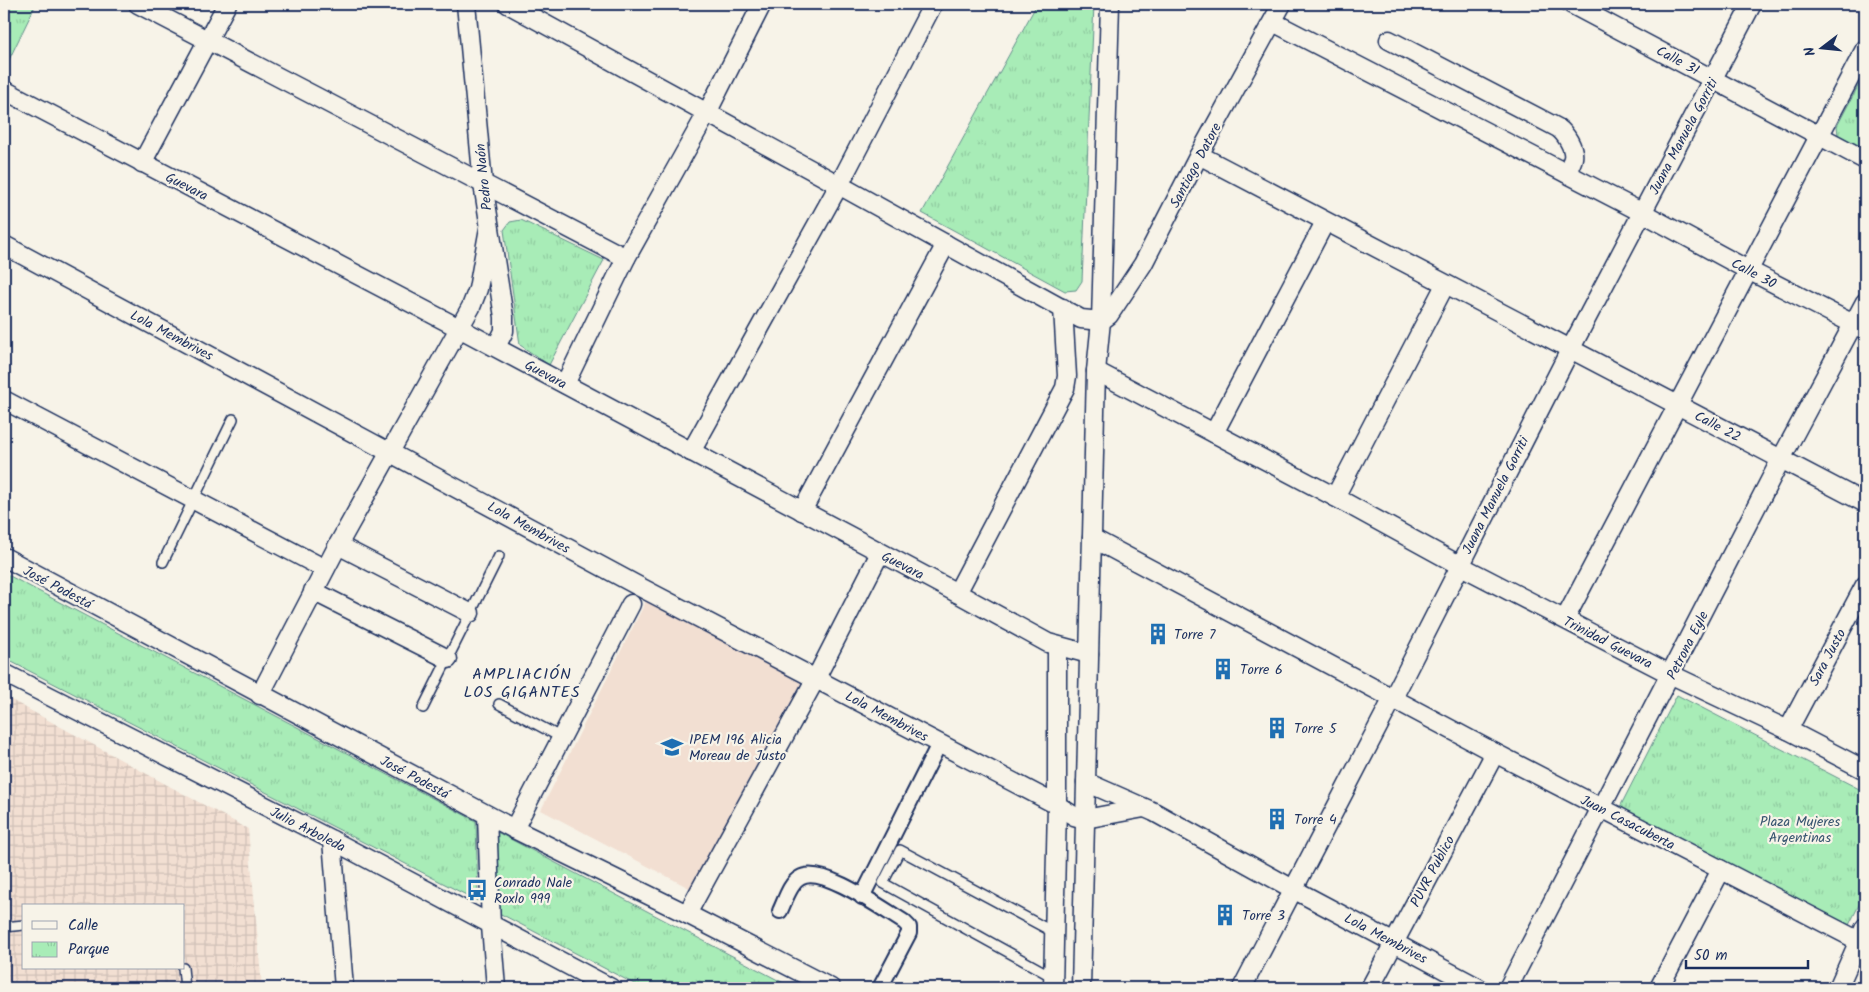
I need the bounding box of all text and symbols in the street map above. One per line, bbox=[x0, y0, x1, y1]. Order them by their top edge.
north arrow bbox=[1796, 22, 1846, 72]
street label: Calle 31 bbox=[1652, 40, 1703, 81]
text: N bbox=[1799, 44, 1822, 59]
street label: Juana Manuela Gorriti bbox=[1644, 74, 1724, 199]
street label: Santiago Datore bbox=[1164, 118, 1228, 212]
street label: Pedro Naón bbox=[470, 142, 498, 212]
street label: Guevara bbox=[161, 167, 212, 207]
street label: Calle 30 bbox=[1727, 253, 1780, 295]
street label: Lola Membrives bbox=[126, 305, 217, 367]
street label: Guevara bbox=[520, 355, 571, 395]
street label: Calle 22 bbox=[1690, 405, 1745, 448]
street label: Juana Manuela Gorriti bbox=[1457, 432, 1535, 558]
street label: Lola Membrives bbox=[483, 496, 574, 560]
street label: Guevara bbox=[877, 546, 928, 586]
street label: José Podestá bbox=[19, 560, 97, 616]
street label: Petrona Eyle bbox=[1661, 607, 1715, 684]
street label: Trinidad Guevara bbox=[1559, 611, 1656, 675]
building icon: Torre 7 bbox=[1145, 621, 1171, 647]
place label: Torre 7 bbox=[1174, 624, 1216, 646]
street label: Sara Justo bbox=[1804, 625, 1852, 690]
building icon: Torre 6 bbox=[1210, 656, 1236, 682]
place label: Torre 6 bbox=[1240, 659, 1283, 681]
district label: AMPLIACIÓN LOS GIGANTES bbox=[464, 662, 580, 705]
street label: Lola Membrives bbox=[841, 686, 932, 748]
building icon: Torre 5 bbox=[1264, 715, 1290, 741]
place label: Torre 5 bbox=[1294, 718, 1338, 740]
place label: IPEM 196 Alicia Moreau de Justo bbox=[689, 729, 786, 767]
school or university icon: IPEM 196 Alicia Moreau de Justo bbox=[659, 734, 685, 760]
street label: José Podestá bbox=[376, 750, 454, 806]
street label: Juan Casacuberta bbox=[1576, 790, 1679, 856]
street label: Julio Arboleda bbox=[266, 801, 349, 858]
building icon: Torre 4 bbox=[1264, 806, 1290, 832]
place label: Torre 4 bbox=[1294, 809, 1337, 831]
park label: Plaza Mujeres Argentinas bbox=[1760, 811, 1840, 849]
street label: PUVR Publico bbox=[1405, 832, 1461, 911]
place label: Conrado Nale Roxlo 999 bbox=[494, 872, 573, 910]
bus stop icon: Conrado Nale Roxlo 999 bbox=[464, 877, 490, 903]
building icon: Torre 3 bbox=[1212, 902, 1238, 928]
legend bbox=[22, 904, 185, 970]
place label: Torre 3 bbox=[1242, 905, 1285, 927]
street label: Lola Membrives bbox=[1340, 908, 1431, 970]
text: Calle bbox=[68, 914, 98, 938]
scale bar bbox=[1686, 937, 1809, 969]
text: Parque bbox=[68, 938, 109, 962]
text: 50 m bbox=[1694, 944, 1728, 968]

